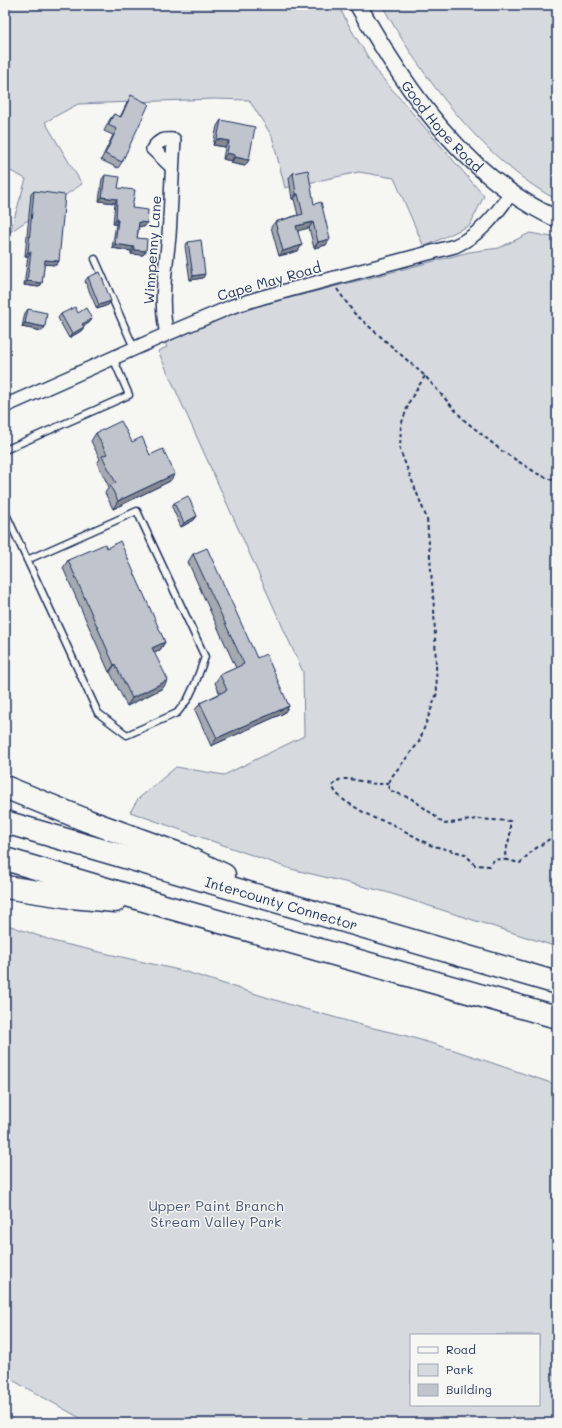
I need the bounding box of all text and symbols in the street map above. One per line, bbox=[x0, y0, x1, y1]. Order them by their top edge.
street label: Good Hope Road bbox=[398, 76, 487, 176]
street label: Winnpenny Lane bbox=[139, 195, 165, 305]
street label: Cape May Road bbox=[215, 257, 323, 305]
street label: Intercounty Connector bbox=[203, 871, 360, 934]
park label: Upper Paint Branch Stream Valley Park bbox=[148, 1196, 284, 1231]
legend bbox=[410, 1334, 540, 1406]
text: Road bbox=[446, 1341, 476, 1357]
text: Park bbox=[446, 1361, 473, 1377]
text: Building bbox=[446, 1381, 492, 1397]

